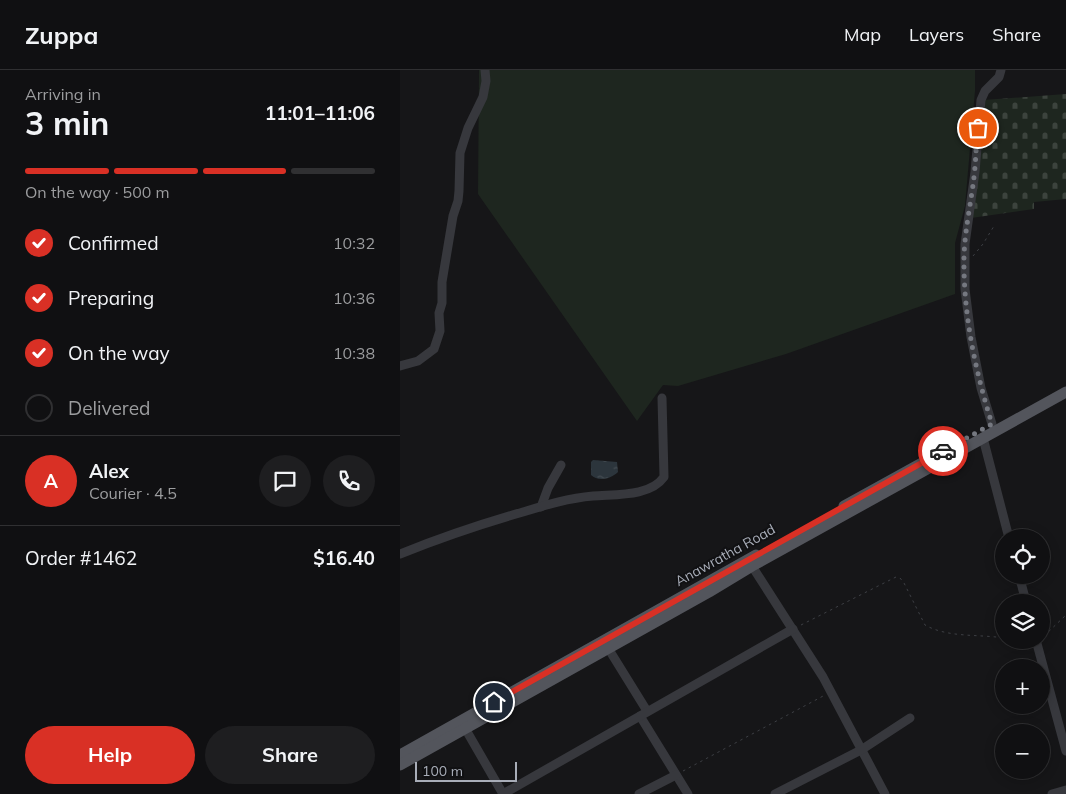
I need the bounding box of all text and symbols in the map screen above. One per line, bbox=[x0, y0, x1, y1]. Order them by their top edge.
text: Zuppa bbox=[25, 20, 98, 50]
text: Map bbox=[844, 23, 881, 46]
text: Layers bbox=[909, 23, 964, 46]
text: Share bbox=[992, 23, 1041, 46]
text: Arriving in bbox=[25, 84, 101, 104]
text: 11:01–11:06 bbox=[265, 101, 375, 125]
text: 3 min bbox=[25, 103, 109, 143]
pin bbox=[957, 107, 999, 149]
icon: bag bbox=[964, 114, 992, 142]
text: On the way · 500 m bbox=[25, 182, 170, 202]
icon: check bbox=[25, 229, 53, 257]
text: Confirmed bbox=[68, 231, 159, 255]
text: 10:32 bbox=[333, 233, 375, 253]
icon: check bbox=[25, 284, 53, 312]
text: Preparing bbox=[68, 286, 154, 310]
text: 10:36 bbox=[333, 288, 375, 308]
icon: check bbox=[25, 339, 53, 367]
text: On the way bbox=[68, 341, 170, 365]
text: 10:38 bbox=[333, 343, 375, 363]
text: Delivered bbox=[68, 396, 150, 420]
courier bbox=[918, 426, 968, 476]
icon: car bbox=[929, 437, 957, 465]
button: chat bbox=[259, 455, 311, 507]
button: phone bbox=[323, 455, 375, 507]
text: Alex bbox=[89, 459, 129, 483]
text: A bbox=[44, 469, 58, 493]
text: Courier · 4.5 bbox=[89, 483, 177, 503]
street label: Anawratha Road bbox=[672, 520, 778, 590]
map controls bbox=[995, 529, 1050, 779]
button: locate bbox=[995, 529, 1050, 584]
text: Order #1462 bbox=[25, 546, 137, 570]
text: $16.40 bbox=[313, 546, 375, 570]
button: layers bbox=[995, 594, 1050, 649]
button: + bbox=[995, 659, 1050, 714]
pin bbox=[473, 681, 515, 723]
icon: home bbox=[480, 688, 508, 716]
button: − bbox=[995, 724, 1050, 779]
button: Help bbox=[25, 726, 195, 784]
button: Share bbox=[205, 726, 375, 784]
scale bar bbox=[415, 759, 518, 782]
text: 100 m bbox=[422, 762, 463, 780]

